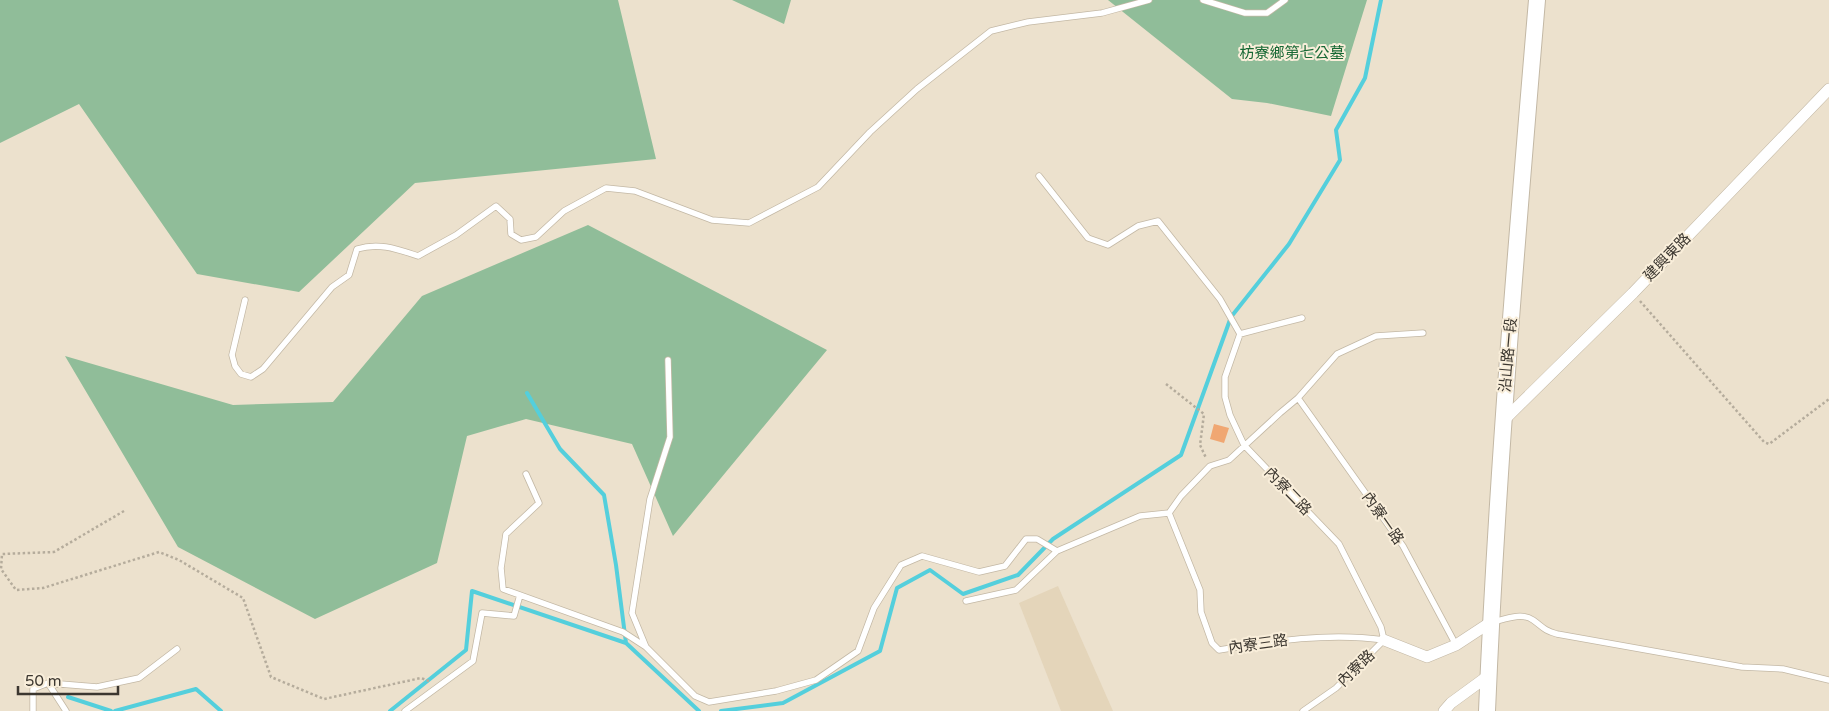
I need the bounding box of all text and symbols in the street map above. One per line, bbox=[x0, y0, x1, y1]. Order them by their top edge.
park label: 枋寮鄉第七公墓 bbox=[1239, 44, 1345, 62]
street label: 建興東路 bbox=[1640, 229, 1694, 285]
street label: 沿山路一段 bbox=[1496, 317, 1520, 393]
street label: 內寮二路 bbox=[1261, 463, 1315, 519]
street label: 內寮一路 bbox=[1358, 488, 1408, 548]
street label: 內寮三路 bbox=[1227, 631, 1289, 657]
street label: 內寮路 bbox=[1334, 646, 1378, 690]
scale bar bbox=[18, 664, 118, 696]
text: 50 m bbox=[25, 672, 62, 690]

